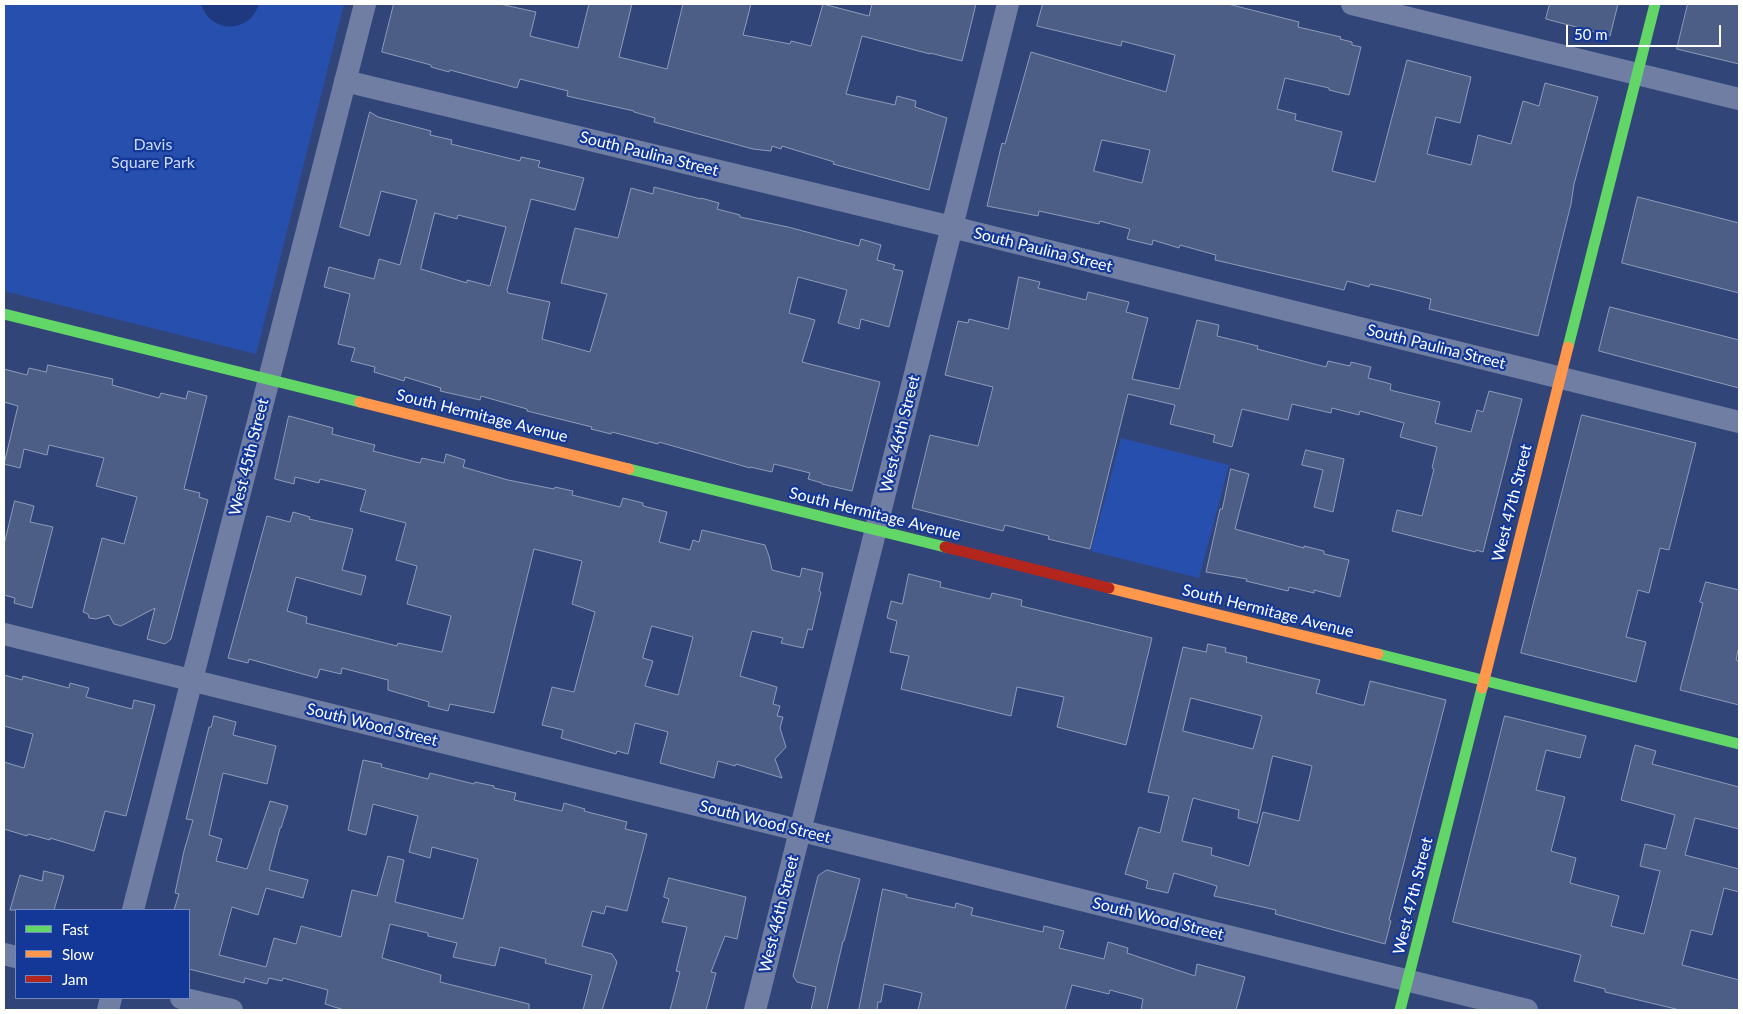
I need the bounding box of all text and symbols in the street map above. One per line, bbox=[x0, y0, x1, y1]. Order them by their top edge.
scale bar bbox=[1568, 15, 1723, 47]
text: 50 m bbox=[1574, 25, 1608, 43]
street label: South Paulina Street bbox=[578, 127, 720, 181]
park label: Davis Square Park bbox=[111, 135, 195, 173]
street label: South Paulina Street bbox=[972, 223, 1114, 277]
street label: South Paulina Street bbox=[1365, 320, 1507, 374]
street label: West 46th Street bbox=[876, 373, 924, 495]
street label: South Hermitage Avenue bbox=[394, 385, 570, 447]
street label: West 45th Street bbox=[225, 396, 273, 518]
street label: West 47th Street bbox=[1488, 442, 1536, 564]
street label: South Hermitage Avenue bbox=[787, 483, 963, 545]
street label: South Hermitage Avenue bbox=[1180, 580, 1356, 642]
street label: South Wood Street bbox=[304, 699, 440, 751]
street label: South Wood Street bbox=[697, 796, 833, 848]
street label: West 47th Street bbox=[1389, 835, 1437, 957]
street label: West 46th Street bbox=[755, 853, 803, 975]
street label: South Wood Street bbox=[1090, 893, 1226, 945]
legend bbox=[15, 909, 190, 999]
text: Fast bbox=[62, 920, 89, 938]
text: Slow bbox=[62, 945, 94, 963]
text: Jam bbox=[62, 970, 88, 988]

